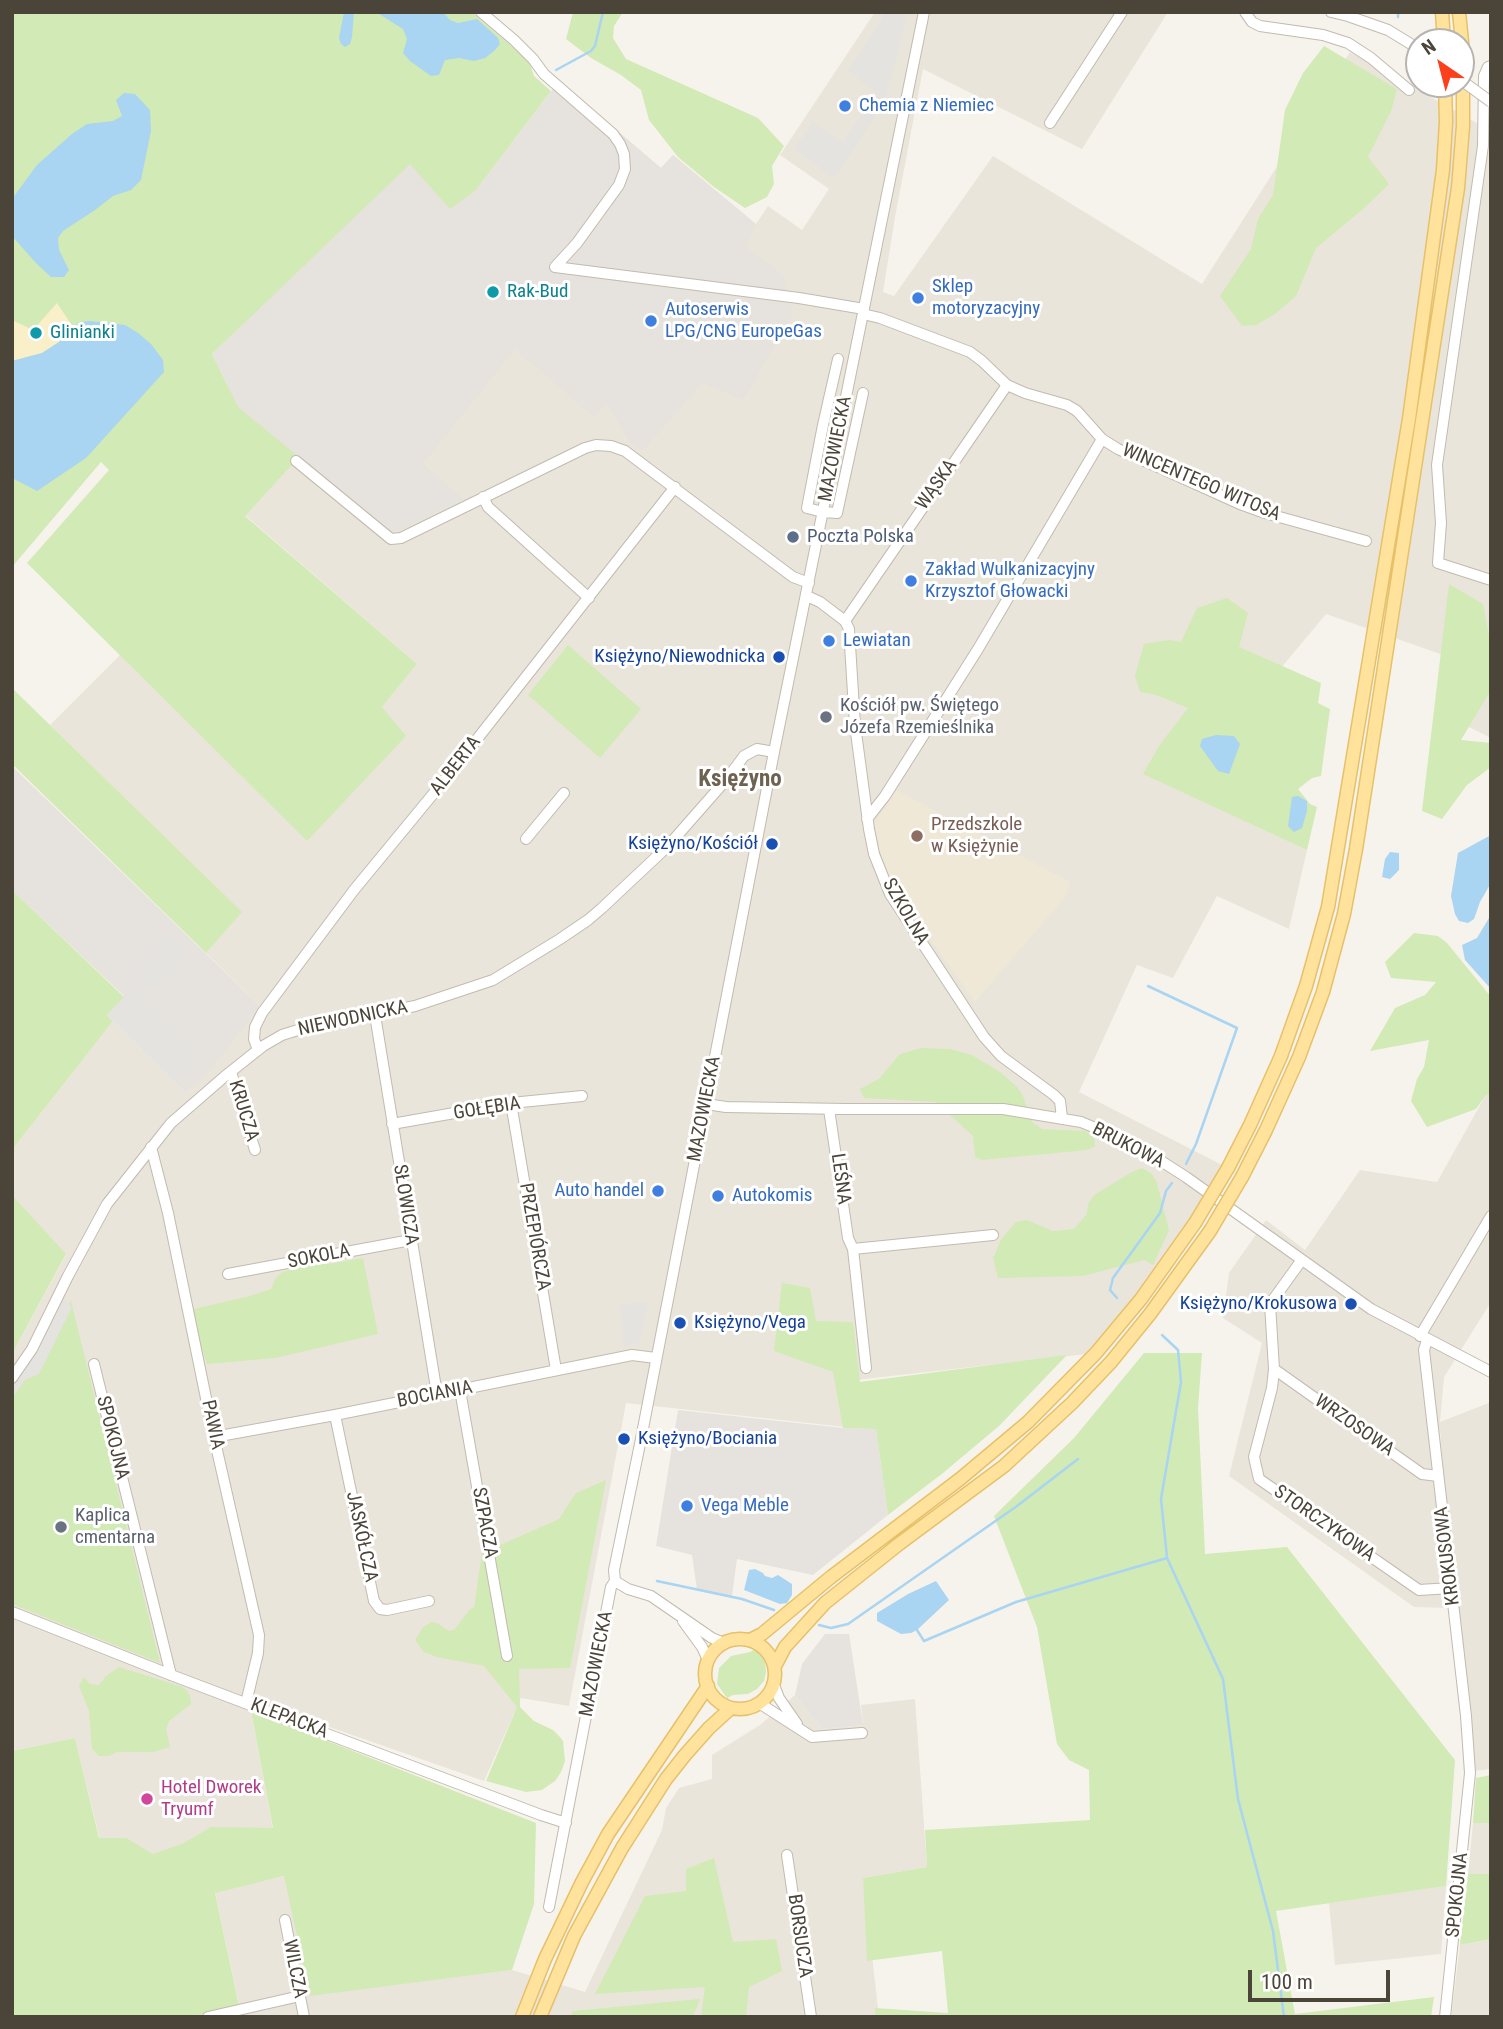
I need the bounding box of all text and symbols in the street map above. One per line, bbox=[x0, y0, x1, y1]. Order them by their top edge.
north arrow bbox=[1405, 28, 1475, 98]
text: N bbox=[1417, 34, 1440, 60]
place label: Chemia z Niemiec bbox=[859, 95, 994, 117]
marker: Chemia z Niemiec bbox=[837, 98, 853, 114]
place label: Sklep motoryzacyjny bbox=[932, 276, 1040, 320]
place label: Rak-Bud bbox=[507, 281, 568, 303]
marker: Rak-Bud bbox=[485, 284, 501, 300]
marker: Sklep motoryzacyjny bbox=[910, 290, 926, 306]
place label: Autoserwis LPG/CNG EuropeGas bbox=[665, 299, 822, 343]
marker: Autoserwis LPG/CNG EuropeGas bbox=[643, 313, 659, 329]
place label: Glinianki bbox=[50, 322, 115, 344]
marker: Glinianki bbox=[28, 325, 44, 341]
street label: MAZOWIECKA bbox=[815, 394, 857, 504]
street label: WINCENTEGO WITOSA bbox=[1118, 439, 1284, 527]
street label: WĄSKA bbox=[912, 455, 962, 515]
place label: Poczta Polska bbox=[807, 526, 914, 548]
marker: Poczta Polska bbox=[785, 529, 801, 545]
place label: Zakład Wulkanizacyjny Krzysztof Głowacki bbox=[925, 559, 1095, 603]
marker: Zakład Wulkanizacyjny Krzysztof Głowacki bbox=[903, 573, 919, 589]
place label: Lewiatan bbox=[843, 630, 911, 652]
marker: Lewiatan bbox=[821, 633, 837, 649]
place label: Księżyno/Niewodnicka bbox=[594, 646, 765, 668]
marker: Księżyno/Niewodnicka bbox=[771, 649, 787, 665]
place label: Kościół pw. Świętego Józefa Rzemieślnika bbox=[840, 695, 999, 739]
marker: Kościół pw. Świętego Józefa Rzemieślnika bbox=[818, 709, 834, 725]
street label: ALBERTA bbox=[426, 732, 486, 800]
district label: Księżyno bbox=[698, 766, 782, 794]
place label: Przedszkole w Księżynie bbox=[931, 814, 1022, 858]
marker: Przedszkole w Księżynie bbox=[909, 828, 925, 844]
place label: Księżyno/Kościół bbox=[628, 833, 758, 855]
marker: Księżyno/Kościół bbox=[764, 836, 780, 852]
street label: SZKOLNA bbox=[877, 875, 933, 949]
street label: NIEWODNICKA bbox=[296, 996, 410, 1042]
street label: MAZOWIECKA bbox=[684, 1054, 726, 1164]
street label: KRUCZA bbox=[223, 1078, 263, 1144]
street label: GOŁĘBIA bbox=[452, 1092, 522, 1126]
street label: BRUKOWA bbox=[1088, 1118, 1168, 1174]
street label: LEŚNA bbox=[825, 1152, 855, 1206]
street label: SŁOWICZA bbox=[387, 1163, 423, 1247]
place label: Auto handel bbox=[554, 1180, 644, 1202]
street label: PRZEPIÓRCZA bbox=[513, 1182, 555, 1292]
marker: Auto handel bbox=[650, 1183, 666, 1199]
place label: Autokomis bbox=[732, 1185, 812, 1207]
marker: Autokomis bbox=[710, 1188, 726, 1204]
street label: SOKOLA bbox=[286, 1240, 352, 1274]
place label: Księżyno/Krokusowa bbox=[1180, 1293, 1337, 1315]
marker: Księżyno/Krokusowa bbox=[1343, 1296, 1359, 1312]
place label: Księżyno/Vega bbox=[694, 1312, 806, 1334]
marker: Księżyno/Vega bbox=[672, 1315, 688, 1331]
street label: BOCIANIA bbox=[395, 1377, 475, 1413]
street label: WRZOSOWA bbox=[1310, 1390, 1398, 1462]
street label: SPOKOJNA bbox=[91, 1394, 133, 1482]
street label: PAWIA bbox=[196, 1398, 228, 1452]
place label: Księżyno/Bociania bbox=[638, 1428, 777, 1450]
marker: Księżyno/Bociania bbox=[616, 1431, 632, 1447]
street label: STORCZYKOWA bbox=[1269, 1481, 1379, 1567]
street label: SZPACZA bbox=[467, 1486, 501, 1560]
street label: JASKÓŁCZA bbox=[340, 1490, 382, 1584]
place label: Vega Meble bbox=[701, 1495, 789, 1517]
marker: Vega Meble bbox=[679, 1498, 695, 1514]
place label: Kaplica cmentarna bbox=[75, 1505, 155, 1549]
street label: KROKUSOWA bbox=[1431, 1505, 1465, 1607]
marker: Kaplica cmentarna bbox=[53, 1519, 69, 1535]
street label: MAZOWIECKA bbox=[576, 1609, 618, 1719]
street label: KLEPACKA bbox=[247, 1694, 331, 1744]
place label: Hotel Dworek Tryumf bbox=[161, 1777, 261, 1821]
marker: Hotel Dworek Tryumf bbox=[139, 1791, 155, 1807]
street label: SPOKOJNA bbox=[1442, 1851, 1474, 1939]
street label: BORSUCZA bbox=[782, 1893, 816, 1979]
street label: WILCZA bbox=[277, 1938, 311, 2000]
scale bar bbox=[1251, 1955, 1393, 1999]
text: 100 m bbox=[1261, 1970, 1313, 1994]

